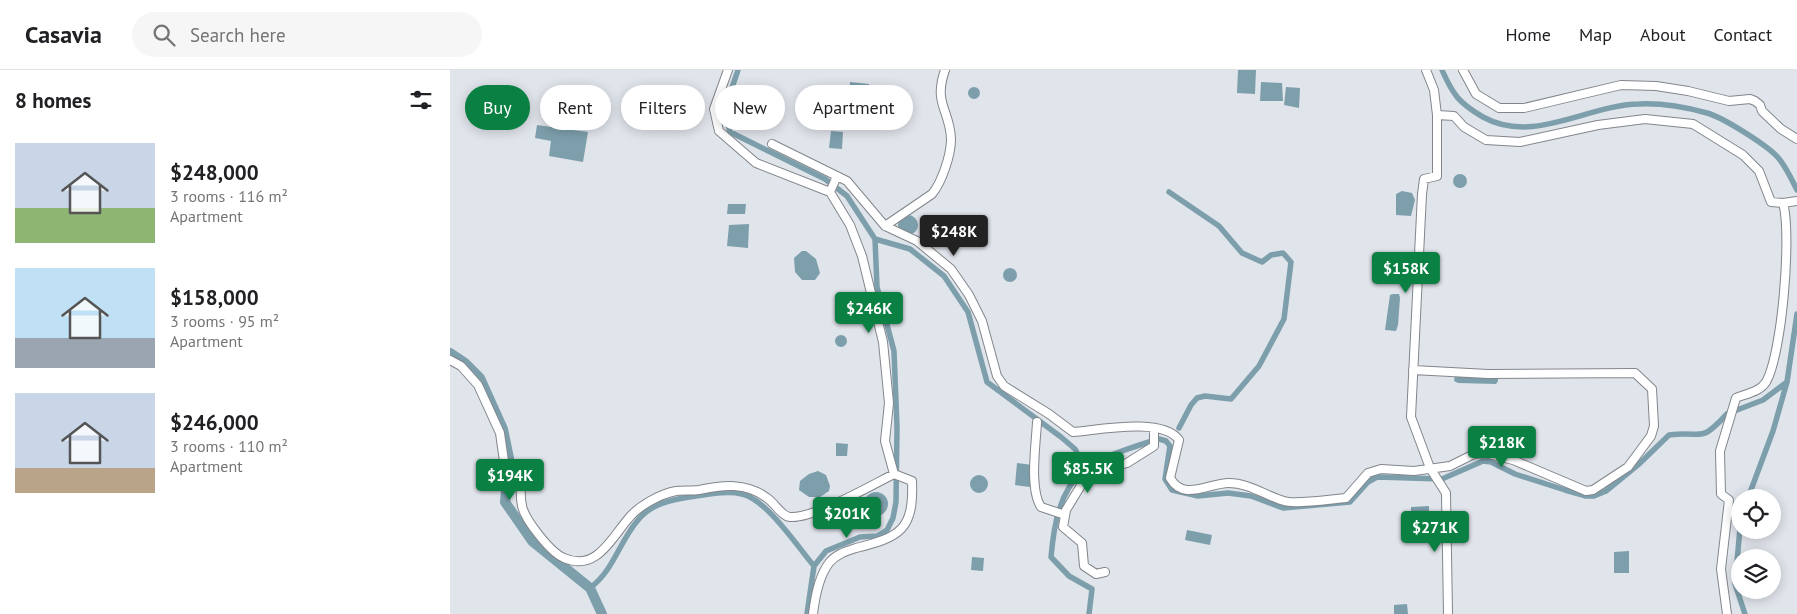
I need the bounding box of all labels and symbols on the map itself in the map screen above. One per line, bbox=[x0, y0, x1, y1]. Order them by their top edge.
pin: $248K bbox=[919, 214, 989, 257]
pin: $158K bbox=[1371, 252, 1441, 294]
pin: $246K bbox=[834, 292, 904, 334]
pin: $218K bbox=[1467, 426, 1537, 468]
pin: $85.5K bbox=[1047, 452, 1129, 494]
pin: $194K bbox=[475, 458, 545, 501]
pin: $201K bbox=[812, 496, 882, 539]
pin: $271K bbox=[1400, 510, 1470, 553]

